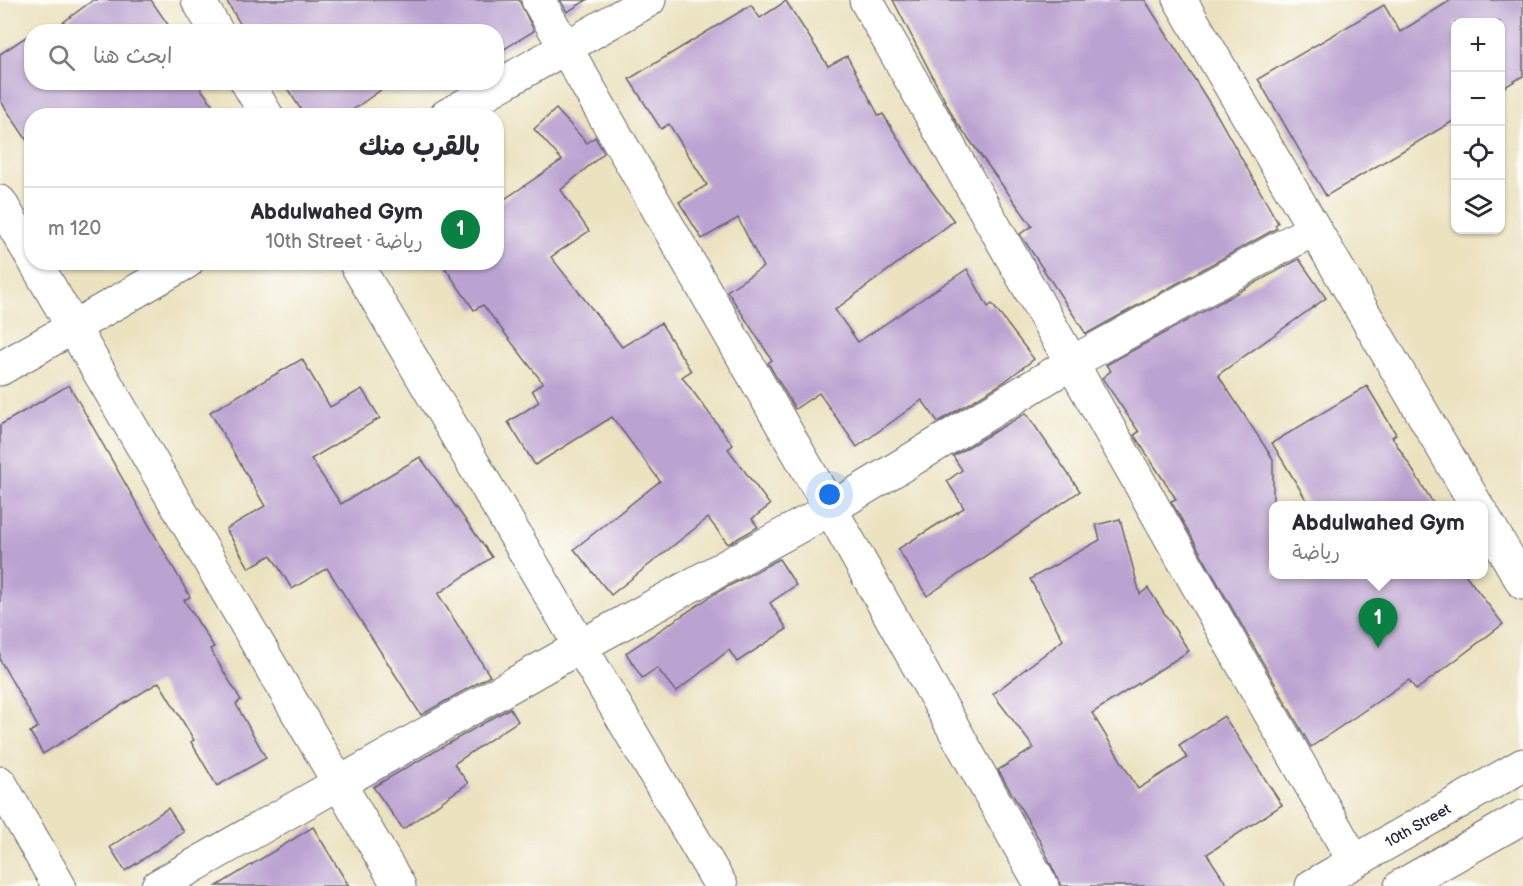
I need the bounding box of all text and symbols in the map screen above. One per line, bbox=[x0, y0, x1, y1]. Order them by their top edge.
map controls bbox=[1451, 18, 1505, 234]
button: + bbox=[1451, 18, 1505, 72]
search box bbox=[24, 24, 504, 90]
icon: search bbox=[45, 41, 78, 74]
text: ابحث هنا bbox=[93, 43, 173, 70]
button: − bbox=[1451, 72, 1505, 126]
button: locate bbox=[1451, 126, 1505, 180]
text: بالقرب منك bbox=[359, 132, 480, 163]
button: layers bbox=[1451, 180, 1505, 234]
text: Abdulwahed Gym bbox=[251, 199, 423, 226]
text: 120 m bbox=[48, 217, 101, 241]
text: 1 bbox=[456, 217, 465, 241]
text: رياضة · 10th Street bbox=[265, 230, 423, 254]
your location bbox=[815, 480, 844, 509]
popup bbox=[1269, 501, 1488, 579]
text: Abdulwahed Gym bbox=[1292, 510, 1465, 537]
text: رياضة bbox=[1292, 541, 1340, 565]
pin: 1 bbox=[1358, 598, 1398, 648]
street label: 10th Street bbox=[1382, 799, 1455, 852]

